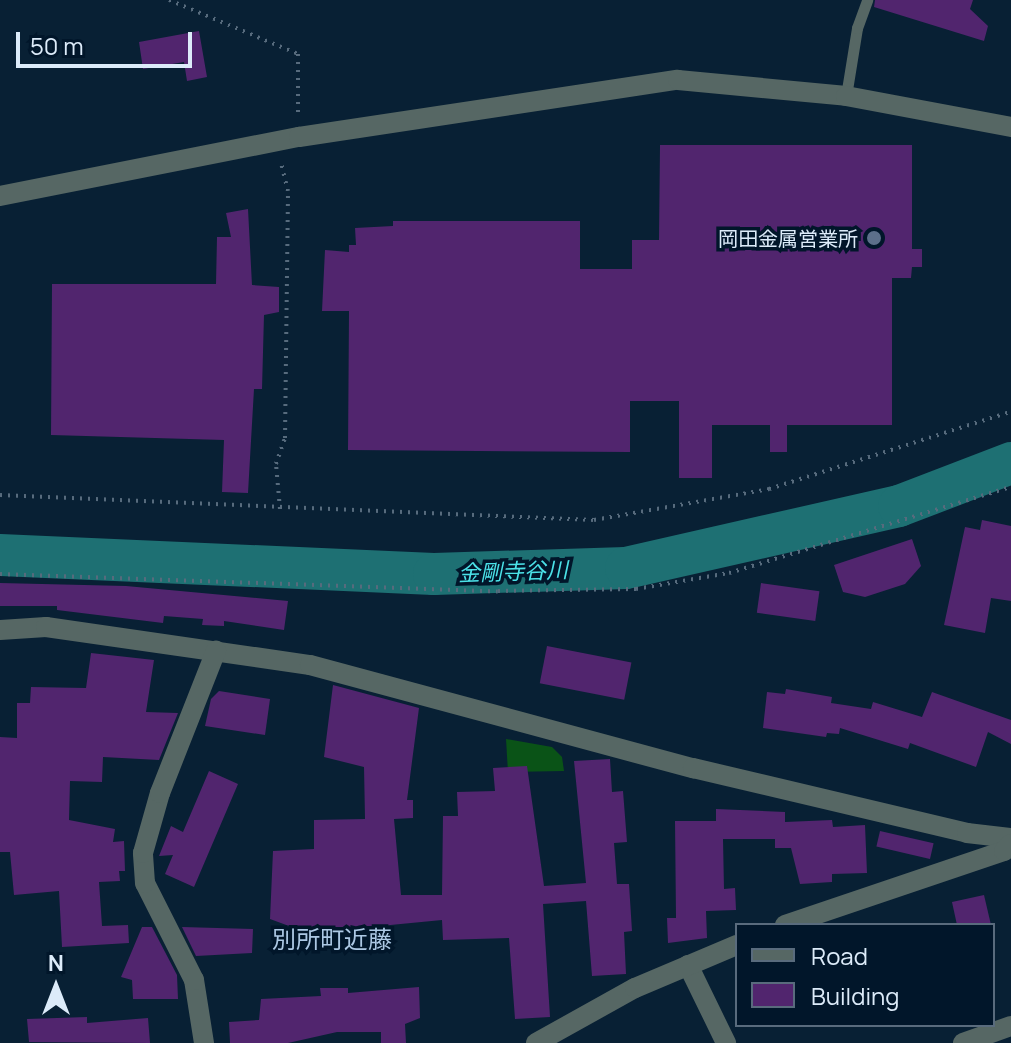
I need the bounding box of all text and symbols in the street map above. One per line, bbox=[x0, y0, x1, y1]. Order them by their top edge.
scale bar bbox=[20, 16, 196, 66]
text: 50 m bbox=[30, 29, 84, 62]
place label: 岡田金属営業所 bbox=[718, 226, 858, 250]
marker: 岡田金属営業所 bbox=[865, 229, 883, 247]
water label: 金剛寺谷川 bbox=[458, 557, 568, 587]
legend bbox=[735, 923, 995, 1027]
district label: 別所町近藤 bbox=[272, 925, 392, 953]
text: Road bbox=[811, 939, 868, 972]
north arrow bbox=[16, 947, 96, 1027]
text: N bbox=[48, 948, 64, 978]
text: Building bbox=[811, 979, 899, 1012]

